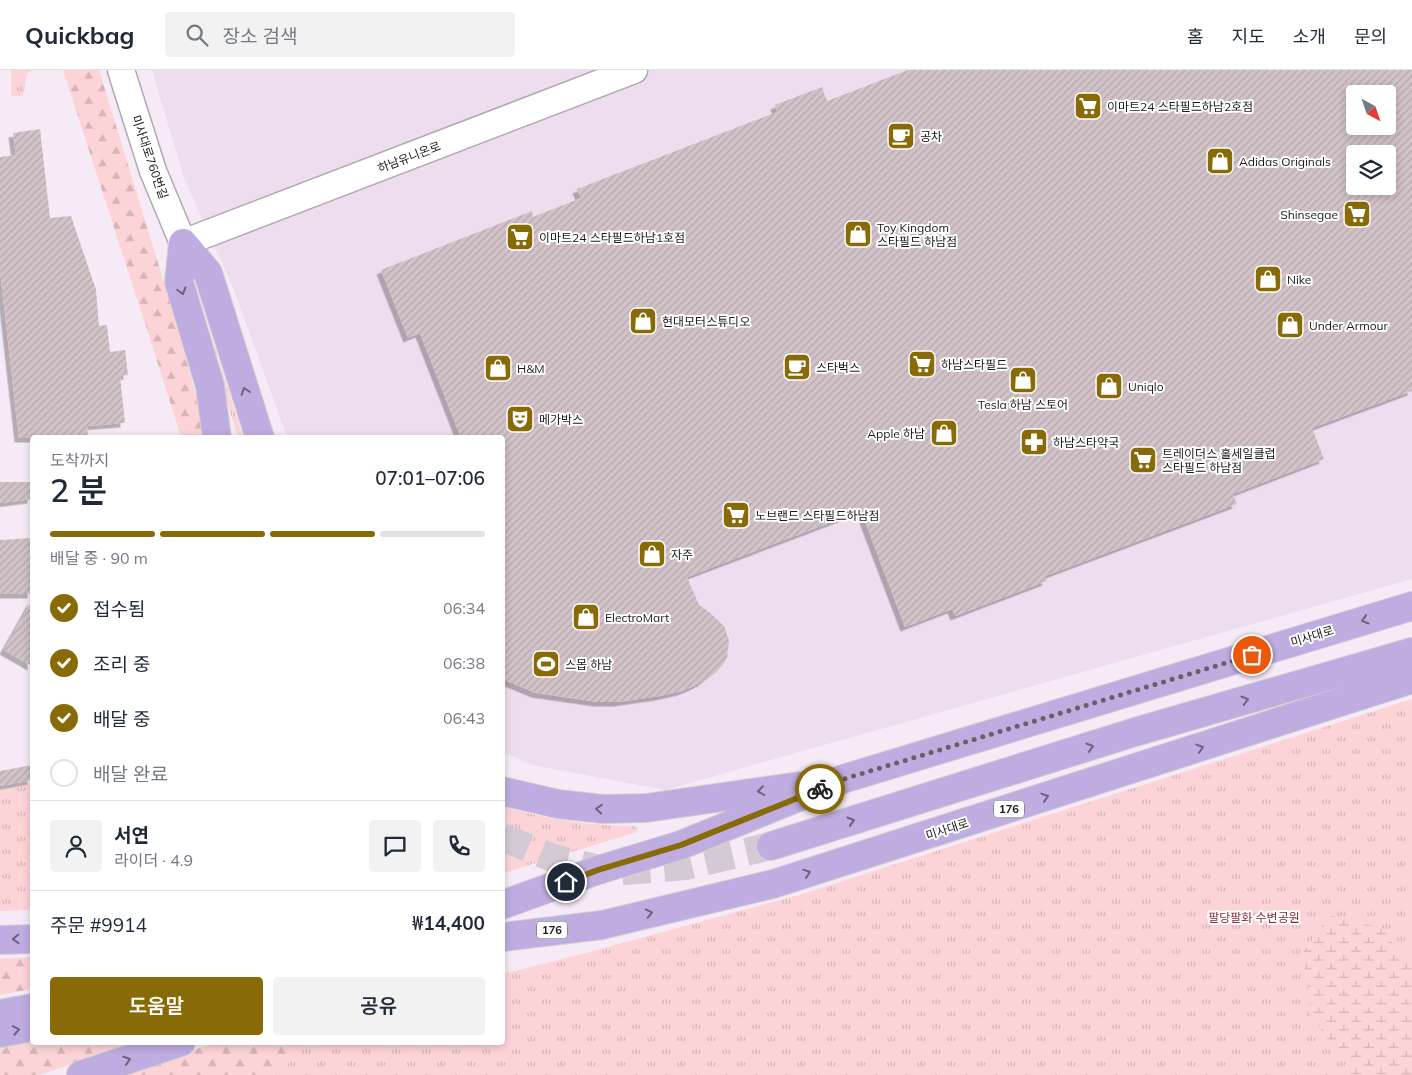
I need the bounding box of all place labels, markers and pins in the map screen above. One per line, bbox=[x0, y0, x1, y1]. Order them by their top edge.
supermarket icon: 이마트24 스타필드하남2호점 bbox=[1073, 91, 1103, 121]
place label: 이마트24 스타필드하남2호점 bbox=[1107, 99, 1253, 114]
cafe icon: 공차 bbox=[886, 121, 916, 151]
place label: 공차 bbox=[920, 129, 942, 144]
shop icon: Adidas Originals bbox=[1205, 146, 1235, 176]
place label: Adidas Originals bbox=[1239, 154, 1331, 169]
supermarket icon: Shinsegae bbox=[1342, 199, 1372, 229]
place label: Shinsegae bbox=[1280, 207, 1338, 222]
shop icon: Toy Kingdom 스타필드 하남점 bbox=[843, 219, 873, 249]
place label: Toy Kingdom 스타필드 하남점 bbox=[877, 220, 957, 249]
supermarket icon: 이마트24 스타필드하남1호점 bbox=[505, 222, 535, 252]
place label: 이마트24 스타필드하남1호점 bbox=[539, 230, 685, 245]
shop icon: Nike bbox=[1253, 264, 1283, 294]
place label: Nike bbox=[1287, 272, 1311, 287]
shop icon: 현대모터스튜디오 bbox=[628, 306, 658, 336]
shop icon: Under Armour bbox=[1275, 310, 1305, 340]
place label: 현대모터스튜디오 bbox=[662, 314, 750, 329]
place label: Under Armour bbox=[1309, 318, 1388, 333]
supermarket icon: 하남스타필드 bbox=[907, 349, 937, 379]
cafe icon: 스타벅스 bbox=[782, 352, 812, 382]
shop icon: H&M bbox=[483, 353, 513, 383]
place label: 하남스타필드 bbox=[941, 357, 1007, 372]
place label: 스타벅스 bbox=[816, 360, 860, 375]
place label: H&M bbox=[517, 361, 545, 376]
shop icon: Tesla 하남 스토어 bbox=[1008, 365, 1038, 395]
shop icon: Uniqlo bbox=[1094, 371, 1124, 401]
place label: Uniqlo bbox=[1128, 379, 1164, 394]
place label: Tesla 하남 스토어 bbox=[978, 397, 1068, 412]
theatre icon: 메가박스 bbox=[505, 404, 535, 434]
place label: 메가박스 bbox=[539, 412, 583, 427]
shop icon: Apple 하남 bbox=[929, 418, 959, 448]
place label: Apple 하남 bbox=[867, 426, 925, 441]
pharmacy icon: 하남스타약국 bbox=[1019, 427, 1049, 457]
place label: 하남스타약국 bbox=[1053, 435, 1119, 450]
supermarket icon: 트레이더스 홀세일클럽 스타필드 하남점 bbox=[1128, 445, 1158, 475]
place label: 트레이더스 홀세일클럽 스타필드 하남점 bbox=[1162, 446, 1276, 475]
supermarket icon: 노브랜드 스타필드하남점 bbox=[721, 500, 751, 530]
place label: 노브랜드 스타필드하남점 bbox=[755, 508, 880, 523]
shop icon: 자주 bbox=[637, 539, 667, 569]
place label: 자주 bbox=[671, 547, 693, 562]
shop icon: ElectroMart bbox=[571, 602, 601, 632]
place label: ElectroMart bbox=[605, 610, 669, 625]
pin bbox=[1231, 634, 1273, 676]
sports icon: 스몹 하남 bbox=[531, 649, 561, 679]
place label: 스몹 하남 bbox=[565, 657, 612, 672]
pin bbox=[545, 861, 587, 903]

